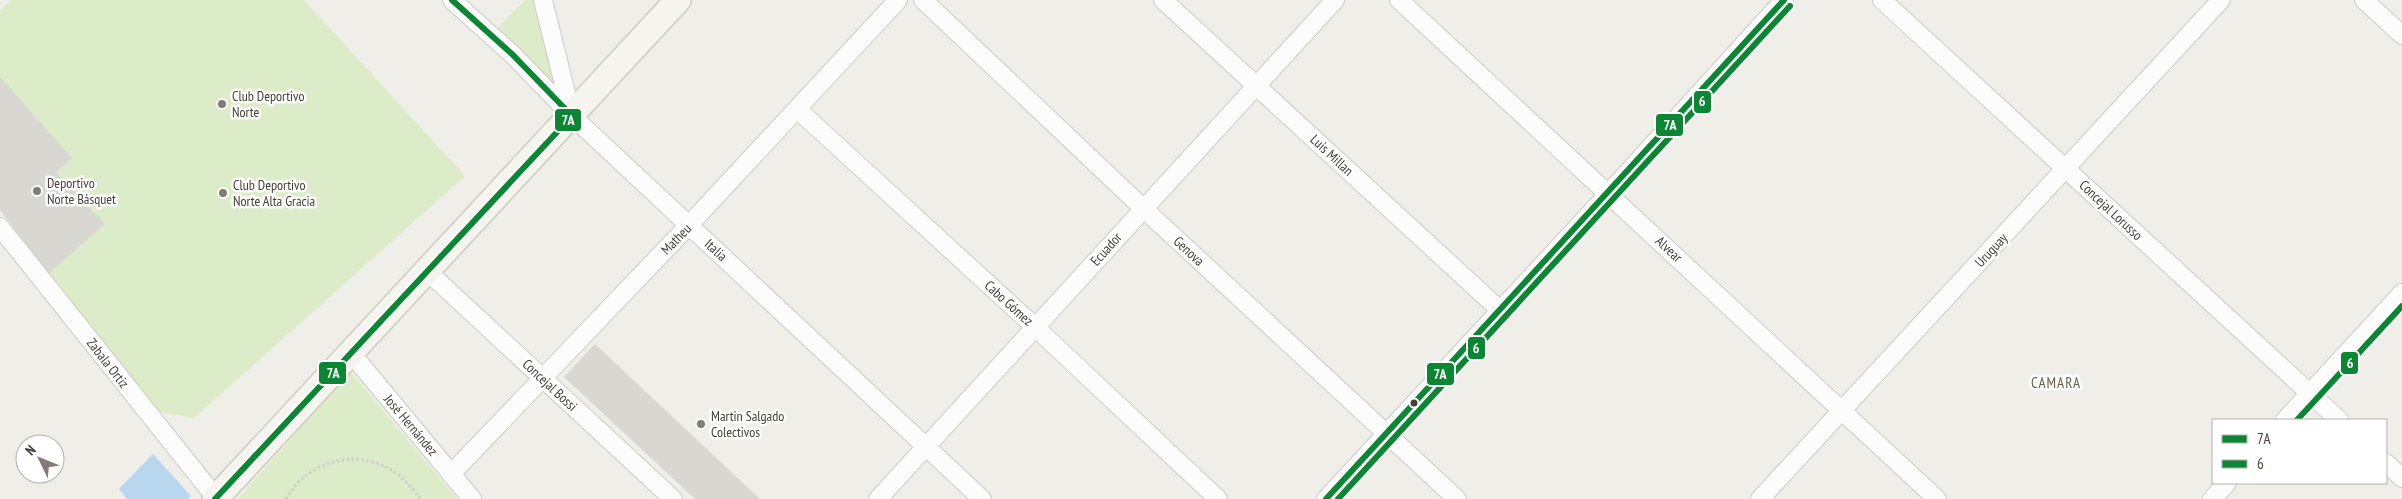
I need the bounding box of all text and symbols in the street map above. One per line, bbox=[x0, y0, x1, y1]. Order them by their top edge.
place label: Club Deportivo Norte bbox=[232, 87, 305, 121]
line badge: 6 bbox=[1693, 90, 1712, 114]
text: 6 bbox=[1699, 92, 1706, 110]
marker: Club Deportivo Norte bbox=[216, 98, 228, 110]
line badge: 7A bbox=[554, 108, 582, 132]
text: 7A bbox=[562, 111, 575, 129]
line badge: 7A bbox=[1655, 113, 1684, 137]
text: 7A bbox=[1664, 116, 1677, 134]
street label: Luis Millan bbox=[1307, 130, 1357, 180]
place label: Deportivo Norte Básquet bbox=[47, 174, 116, 208]
place label: Club Deportivo Norte Alta Gracia bbox=[233, 176, 315, 210]
street label: Concejal Lorusso bbox=[2076, 176, 2146, 244]
marker: Deportivo Norte Básquet bbox=[31, 185, 43, 197]
marker: Club Deportivo Norte Alta Gracia bbox=[217, 187, 229, 199]
street label: Matheu bbox=[657, 220, 695, 258]
street label: Ecuador bbox=[1086, 229, 1126, 269]
street label: Uruguay bbox=[1971, 229, 2012, 271]
street label: Genova bbox=[1170, 232, 1208, 270]
street label: Alvear bbox=[1652, 232, 1686, 266]
street label: Italia bbox=[701, 235, 731, 265]
street label: Cabo Gómez bbox=[981, 276, 1037, 330]
street label: Zabala Ortiz bbox=[83, 334, 133, 392]
line badge: 6 bbox=[1467, 336, 1486, 360]
text: 6 bbox=[1473, 339, 1480, 357]
line badge: 6 bbox=[2340, 351, 2359, 375]
text: 6 bbox=[2347, 354, 2354, 372]
street label: Concejal Bossi bbox=[519, 355, 581, 415]
line badge: 7A bbox=[318, 361, 347, 385]
line badge: 7A bbox=[1426, 362, 1455, 386]
text: 7A bbox=[327, 364, 340, 382]
text: 7A bbox=[1434, 365, 1447, 383]
district label: CAMARA bbox=[2031, 373, 2081, 392]
street label: José Hernández bbox=[379, 390, 442, 459]
unlabelled marker bbox=[1409, 398, 1419, 408]
place label: Martin Salgado Colectivos bbox=[711, 407, 784, 441]
marker: Martin Salgado Colectivos bbox=[695, 418, 707, 430]
legend bbox=[2212, 419, 2387, 484]
text: 7A bbox=[2257, 429, 2271, 448]
north arrow bbox=[15, 434, 65, 484]
text: N bbox=[21, 441, 40, 459]
text: 6 bbox=[2257, 454, 2264, 473]

